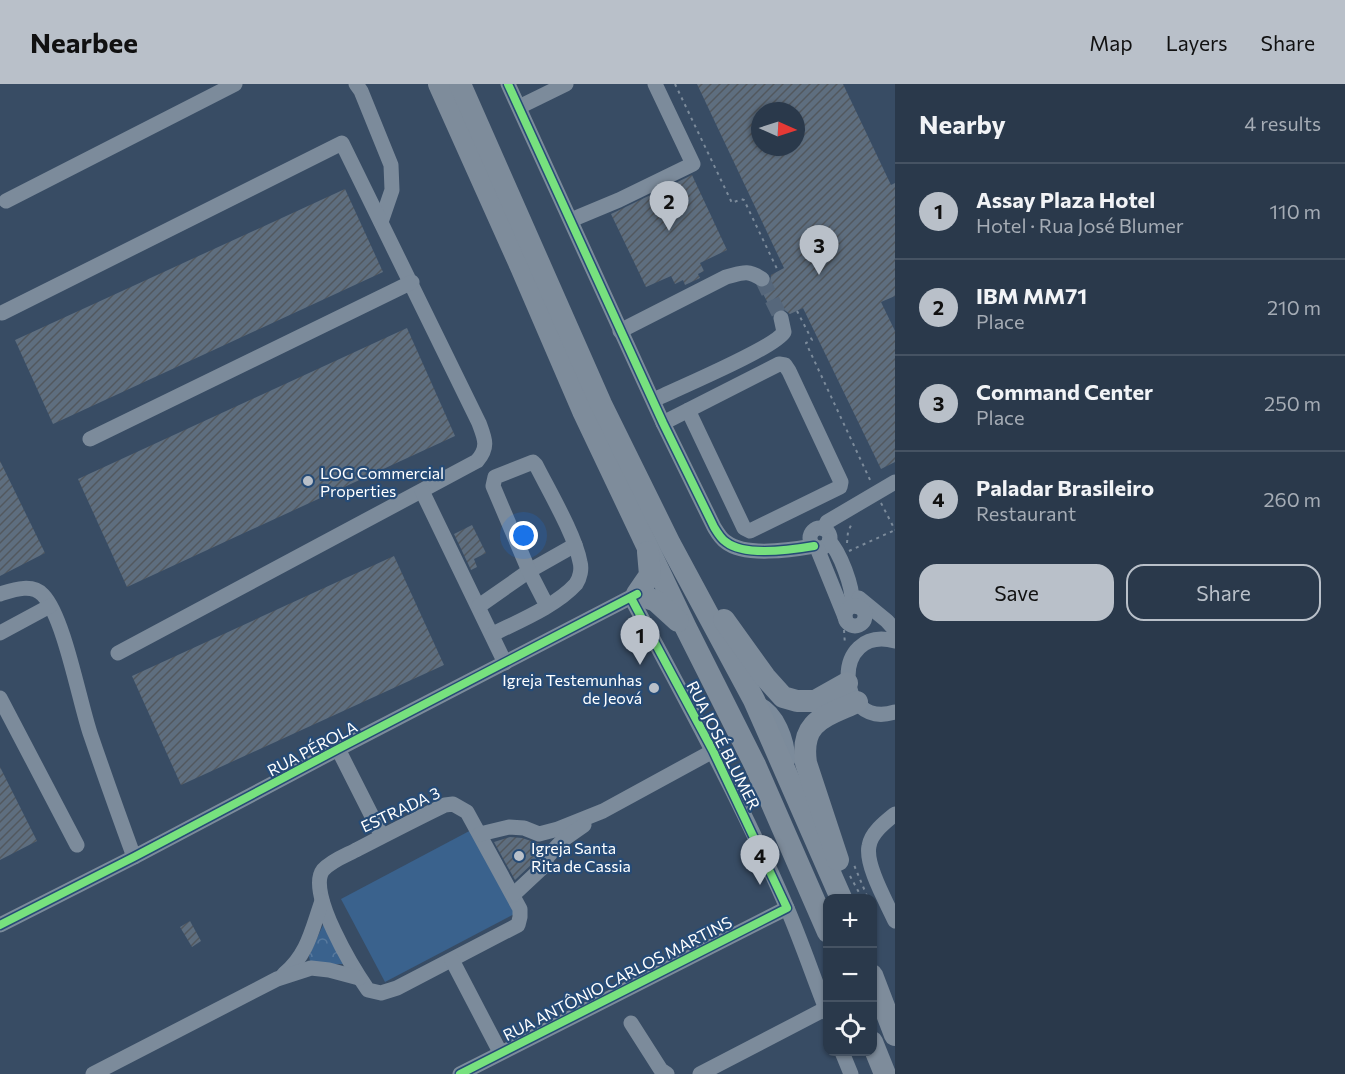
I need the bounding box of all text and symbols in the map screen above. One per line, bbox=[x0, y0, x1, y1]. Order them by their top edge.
text: Nearbee bbox=[30, 25, 138, 59]
text: Map bbox=[1089, 30, 1133, 55]
text: Layers bbox=[1166, 30, 1228, 55]
text: Share bbox=[1261, 30, 1315, 55]
north arrow bbox=[751, 102, 805, 156]
text: Nearby bbox=[919, 108, 1006, 139]
text: 4 results bbox=[1244, 111, 1321, 135]
pin: 2 bbox=[650, 182, 688, 231]
text: Assay Plaza Hotel bbox=[976, 186, 1155, 213]
text: 1 bbox=[934, 199, 943, 223]
text: 110 m bbox=[1270, 199, 1321, 223]
text: Hotel · Rua José Blumer bbox=[976, 213, 1184, 237]
pin: 3 bbox=[800, 226, 838, 275]
text: IBM MM71 bbox=[976, 282, 1087, 309]
text: 2 bbox=[933, 295, 944, 319]
text: 210 m bbox=[1267, 295, 1321, 319]
text: Place bbox=[976, 309, 1025, 333]
text: Command Center bbox=[976, 378, 1153, 405]
text: 3 bbox=[933, 391, 944, 415]
text: 250 m bbox=[1264, 391, 1321, 415]
text: Place bbox=[976, 405, 1025, 429]
place label: LOG Commercial Properties bbox=[320, 463, 444, 500]
marker: LOG Commercial Properties bbox=[301, 474, 315, 488]
text: Paladar Brasileiro bbox=[976, 474, 1154, 501]
text: 4 bbox=[932, 487, 945, 511]
text: 260 m bbox=[1263, 487, 1321, 511]
text: Restaurant bbox=[976, 501, 1076, 525]
your location bbox=[509, 521, 538, 550]
button: Save bbox=[919, 564, 1114, 621]
button: Share bbox=[1126, 564, 1321, 621]
pin: 1 bbox=[620, 616, 660, 665]
place label: Igreja Testemunhas de Jeová bbox=[502, 670, 642, 707]
street label: RUA JOSÉ BLUMER bbox=[683, 678, 765, 813]
marker: Igreja Testemunhas de Jeová bbox=[647, 681, 661, 695]
street label: RUA PÉROLA bbox=[264, 716, 360, 780]
street label: ESTRADA 3 bbox=[357, 782, 443, 836]
pin: 4 bbox=[740, 836, 780, 885]
place label: Igreja Santa Rita de Cassia bbox=[531, 838, 631, 875]
marker: Igreja Santa Rita de Cassia bbox=[512, 849, 526, 863]
map controls bbox=[823, 894, 877, 1056]
button: + bbox=[823, 894, 877, 948]
street label: RUA ANTÔNIO CARLOS MARTINS bbox=[499, 912, 735, 1044]
button: − bbox=[823, 948, 877, 1002]
button: locate bbox=[823, 1002, 877, 1056]

